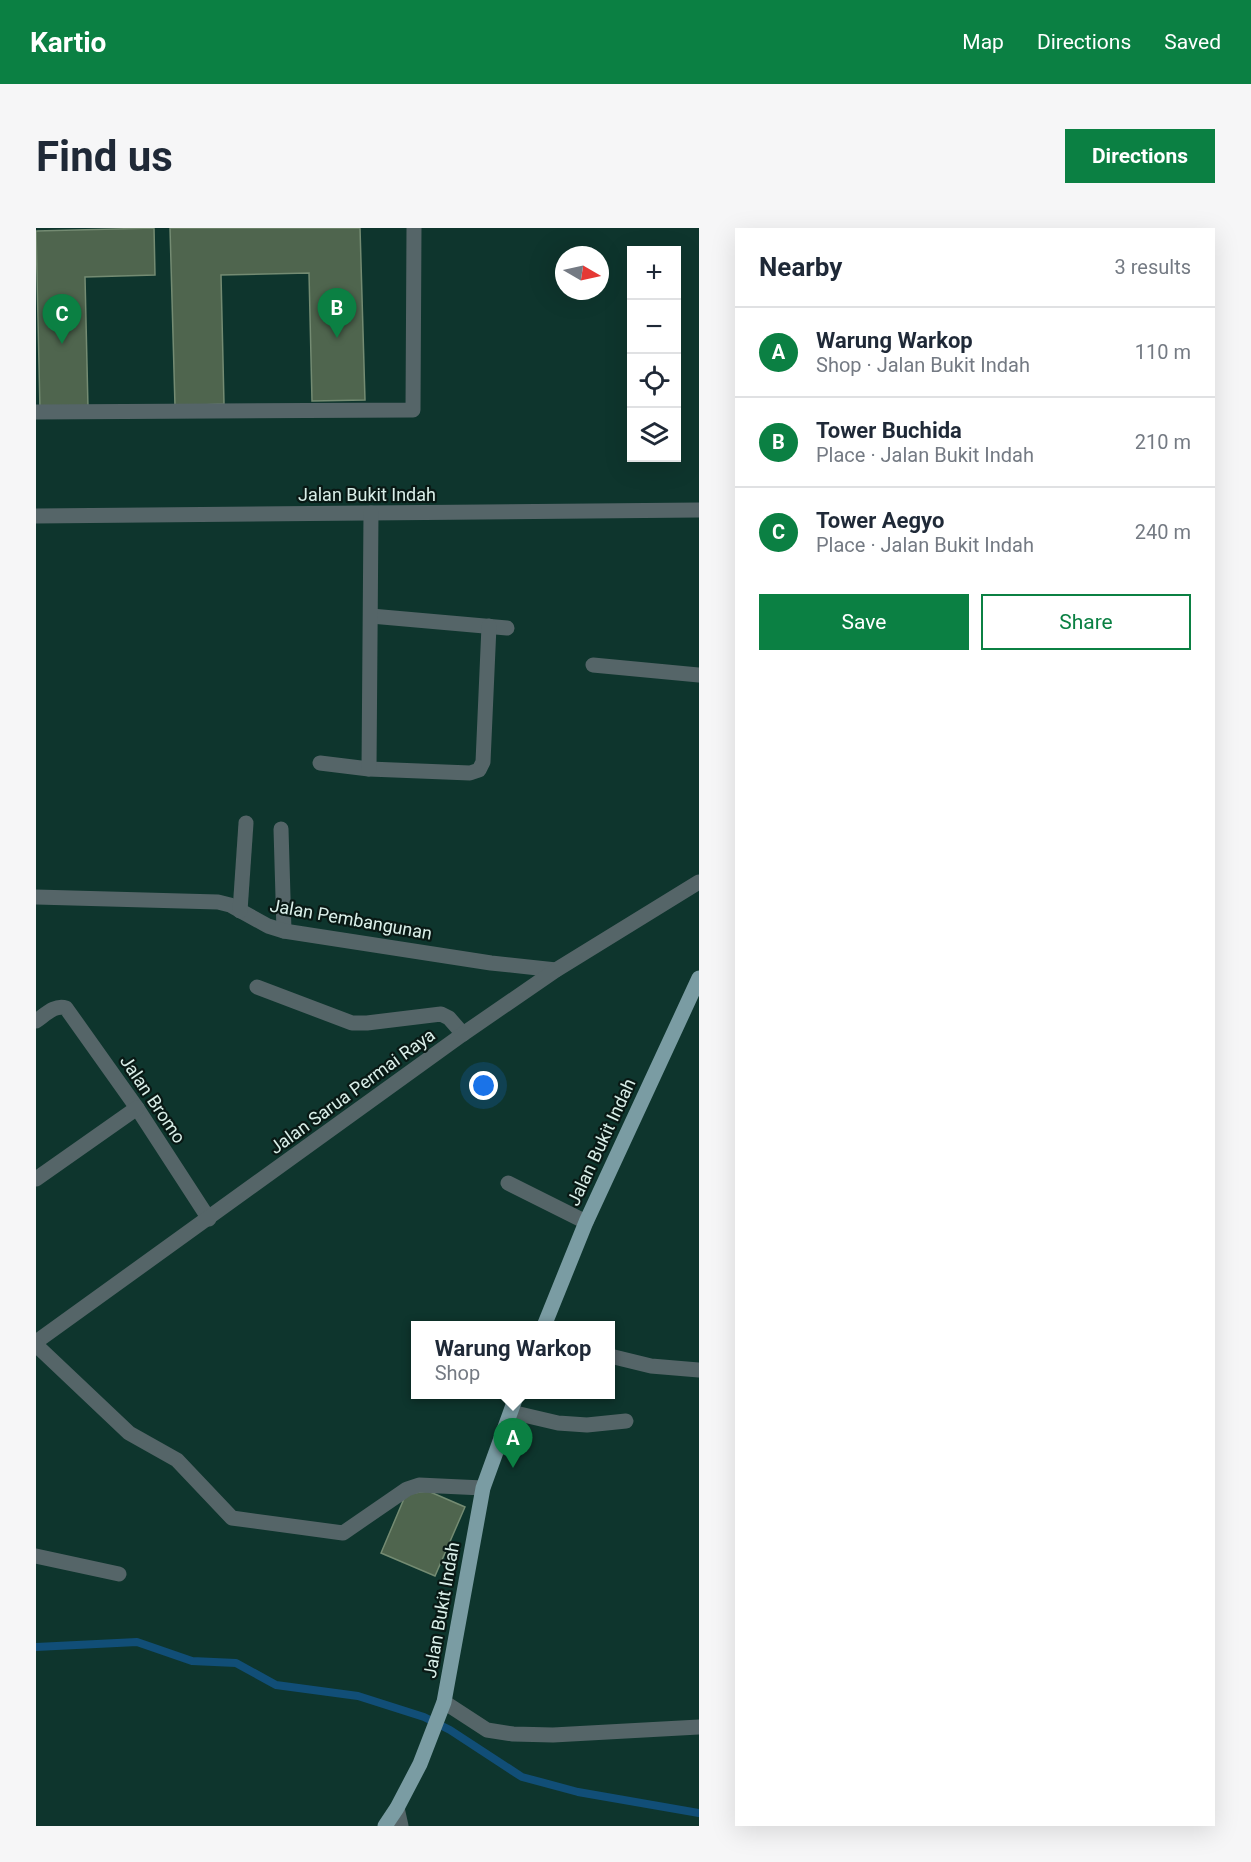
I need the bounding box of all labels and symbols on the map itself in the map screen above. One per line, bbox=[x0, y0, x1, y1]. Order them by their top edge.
north arrow bbox=[555, 246, 609, 300]
pin: B bbox=[318, 288, 356, 338]
pin: C bbox=[42, 294, 82, 344]
street label: Jalan Bukit Indah bbox=[298, 484, 436, 505]
street label: Jalan Pembangunan bbox=[268, 894, 434, 944]
street label: Jalan Sarua Permai Raya bbox=[265, 1024, 439, 1158]
street label: Jalan Bromo bbox=[116, 1051, 190, 1147]
your location bbox=[469, 1071, 498, 1100]
street label: Jalan Bukit Indah bbox=[562, 1075, 640, 1209]
pin: A bbox=[494, 1418, 532, 1468]
street label: Jalan Bukit Indah bbox=[419, 1540, 463, 1680]

